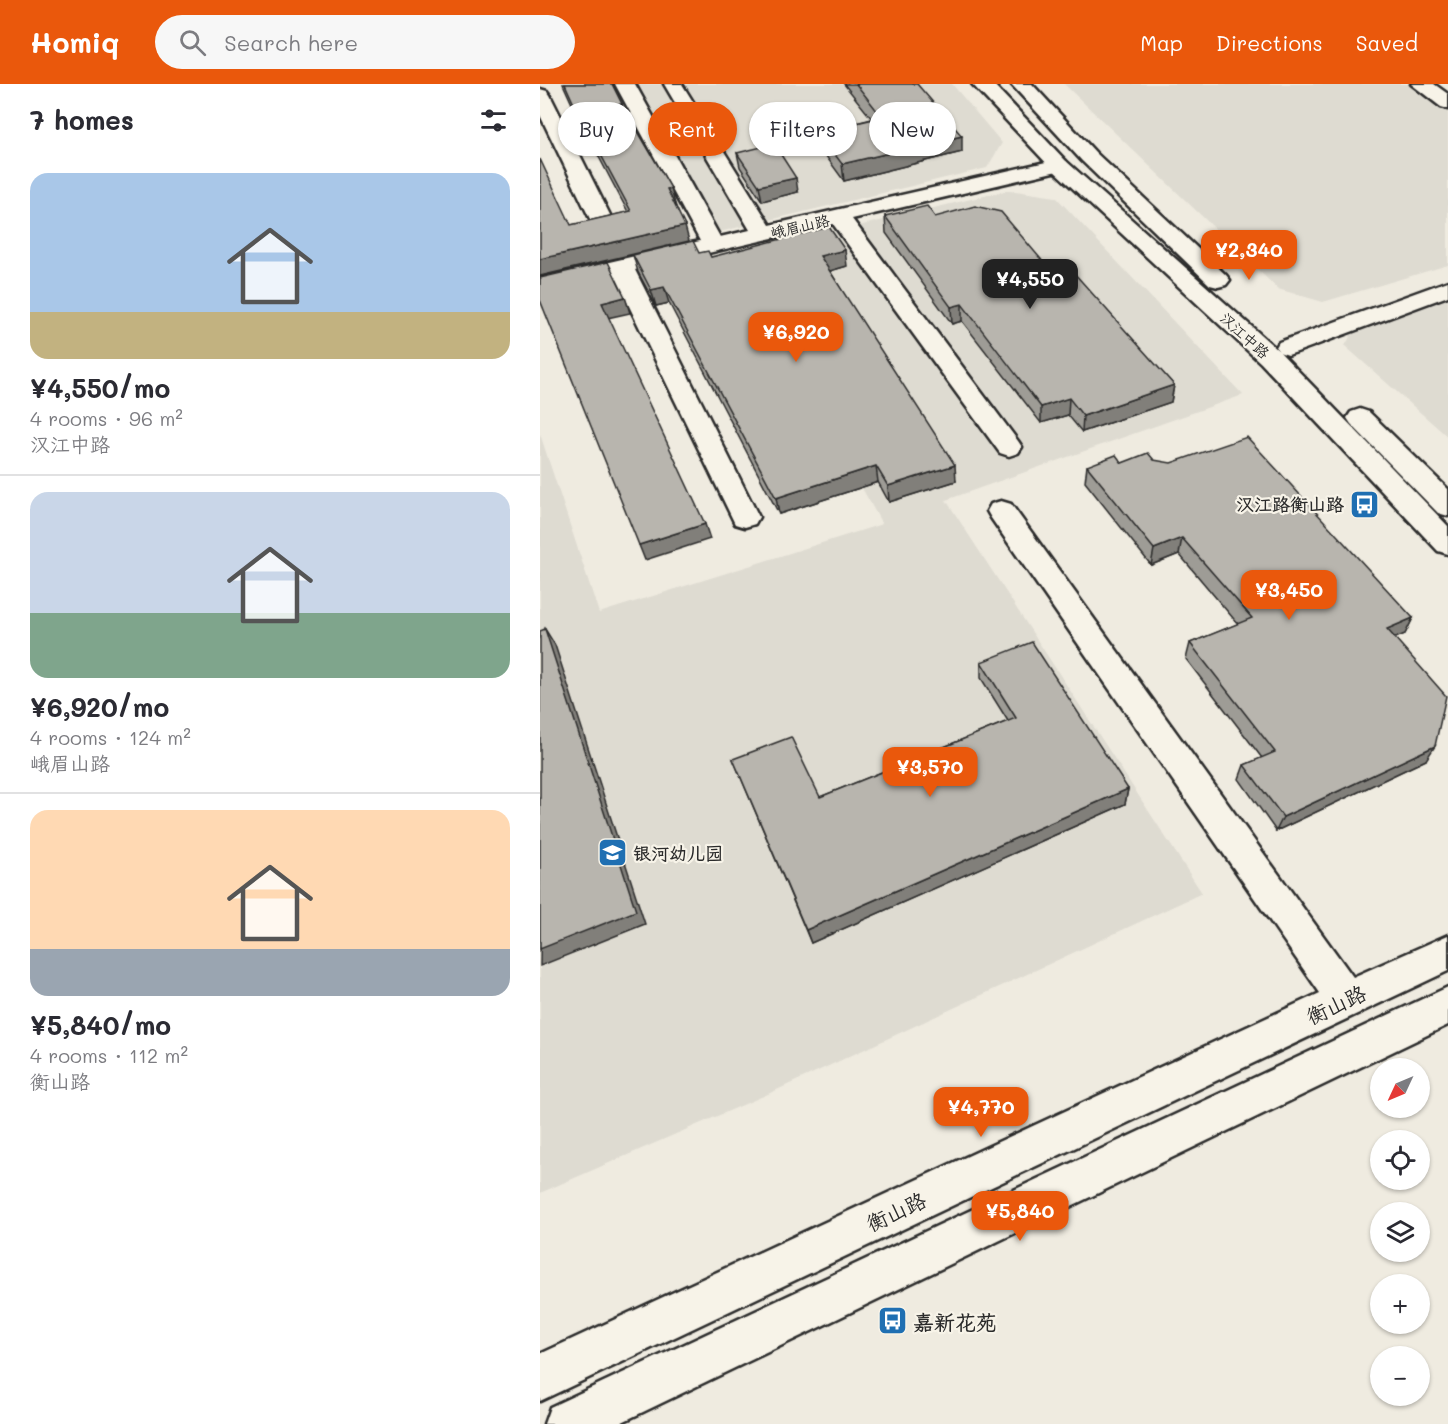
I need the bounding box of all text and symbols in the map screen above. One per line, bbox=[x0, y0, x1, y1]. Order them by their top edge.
search box bbox=[155, 15, 575, 69]
text: Homiq bbox=[30, 24, 119, 60]
icon: search bbox=[176, 26, 209, 59]
text: Search here bbox=[224, 28, 358, 57]
text: Map bbox=[1140, 29, 1183, 56]
text: Directions bbox=[1216, 29, 1323, 56]
text: Saved bbox=[1356, 29, 1418, 56]
chip: Buy bbox=[558, 102, 636, 156]
chip: Rent bbox=[648, 102, 737, 156]
chip: Filters bbox=[749, 102, 857, 156]
chip: New bbox=[869, 102, 956, 156]
text: 7 homes bbox=[30, 103, 134, 137]
icon: filters bbox=[477, 104, 510, 137]
street label: 峨眉山路 bbox=[769, 210, 831, 242]
icon: home bbox=[216, 212, 324, 320]
pin: ¥2,340 bbox=[1200, 230, 1298, 281]
text: ¥2,340 bbox=[1215, 236, 1283, 262]
pin: ¥4,550 bbox=[981, 259, 1079, 310]
text: ¥4,550 bbox=[996, 265, 1064, 291]
street label: 汉江中路 bbox=[1216, 307, 1274, 363]
pin: ¥6,920 bbox=[747, 312, 845, 363]
text: ¥6,920 bbox=[762, 318, 830, 344]
text: ¥4,550/mo bbox=[30, 371, 170, 405]
text: 4 rooms · 96 m² bbox=[30, 405, 183, 431]
text: 汉江中路 bbox=[30, 431, 110, 457]
bus stop icon: 汉江路衡山路 bbox=[1349, 488, 1381, 520]
place label: 汉江路衡山路 bbox=[1236, 492, 1344, 516]
icon: home bbox=[216, 531, 324, 639]
pin: ¥3,450 bbox=[1240, 570, 1338, 621]
text: ¥3,450 bbox=[1255, 576, 1323, 602]
text: ¥6,920/mo bbox=[30, 690, 169, 724]
text: 4 rooms · 124 m² bbox=[30, 724, 191, 750]
pin: ¥3,570 bbox=[881, 747, 979, 798]
text: 峨眉山路 bbox=[30, 750, 110, 776]
text: ¥3,570 bbox=[897, 753, 963, 779]
school or university icon: 银河幼儿园 bbox=[596, 837, 628, 869]
place label: 银河幼儿园 bbox=[633, 841, 723, 865]
icon: home bbox=[216, 849, 324, 957]
street label: 衡山路 bbox=[1302, 978, 1370, 1030]
text: ¥5,840/mo bbox=[30, 1008, 171, 1042]
text: 4 rooms · 112 m² bbox=[30, 1042, 188, 1068]
north arrow bbox=[1370, 1058, 1430, 1118]
map controls bbox=[1370, 1058, 1430, 1406]
text: 衡山路 bbox=[30, 1068, 90, 1094]
pin: ¥4,770 bbox=[932, 1087, 1030, 1138]
text: ¥4,770 bbox=[947, 1093, 1015, 1119]
button: locate bbox=[1370, 1130, 1430, 1190]
street label: 衡山路 bbox=[862, 1185, 930, 1237]
pin: ¥5,840 bbox=[971, 1191, 1069, 1242]
text: ¥5,840 bbox=[986, 1197, 1054, 1223]
button: layers bbox=[1370, 1202, 1430, 1262]
button: + bbox=[1370, 1274, 1430, 1334]
bus stop icon: 嘉新花苑 bbox=[876, 1305, 908, 1337]
place label: 嘉新花苑 bbox=[913, 1308, 997, 1335]
button: − bbox=[1370, 1346, 1430, 1406]

